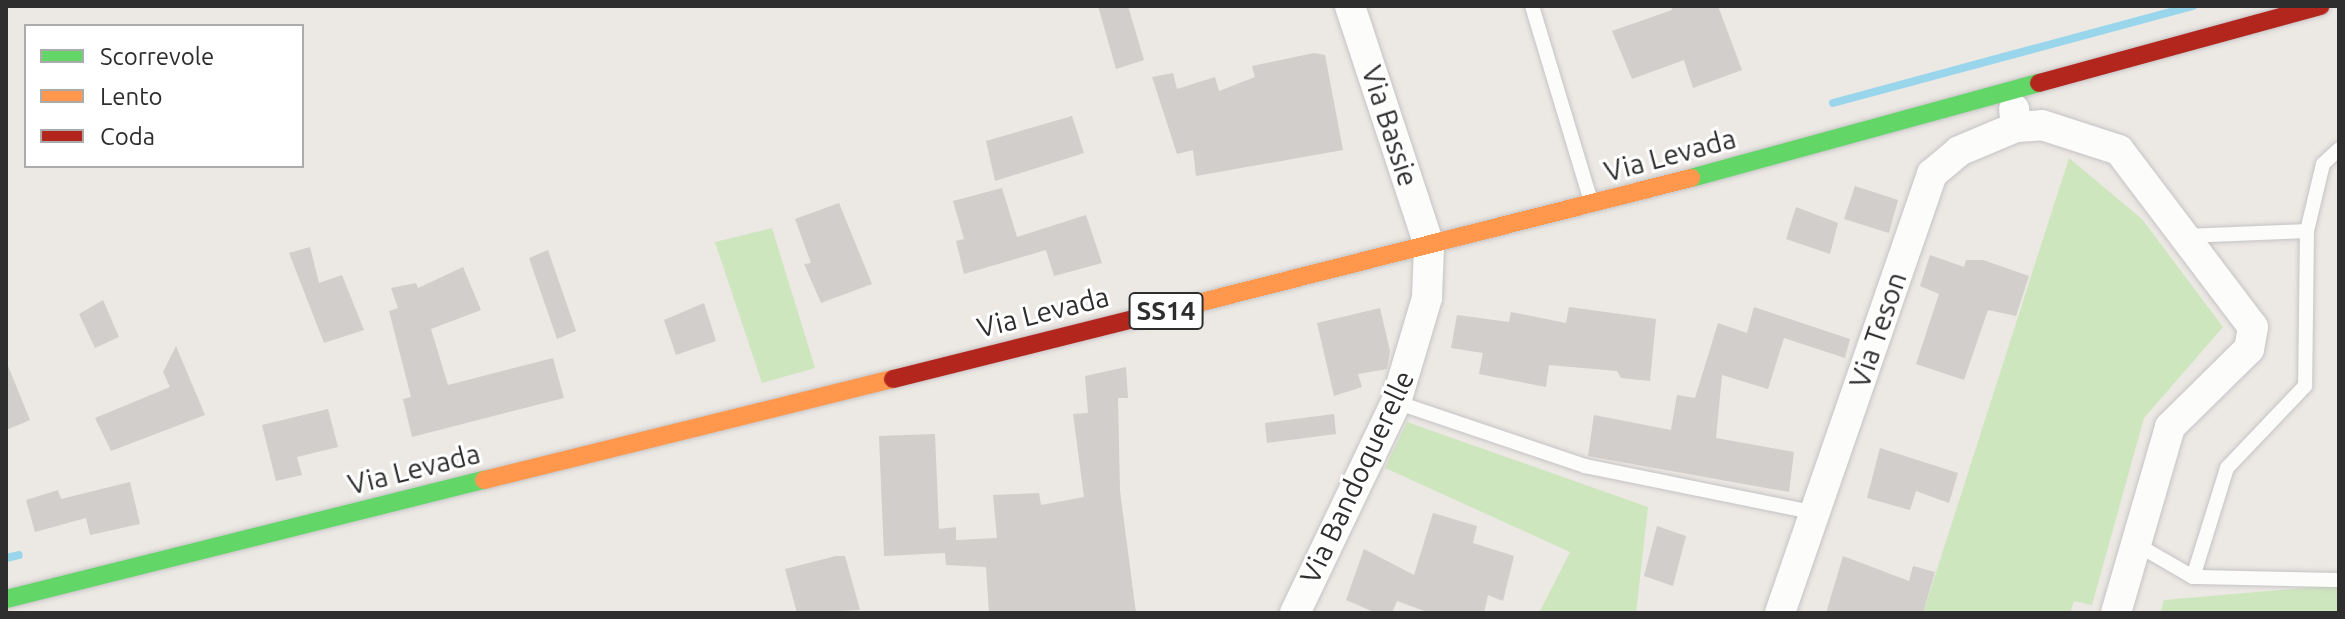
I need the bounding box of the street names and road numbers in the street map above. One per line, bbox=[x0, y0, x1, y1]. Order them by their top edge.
street label: Via Bassie bbox=[1355, 61, 1425, 191]
street label: Via Levada bbox=[1601, 121, 1739, 189]
street label: Via Teson bbox=[1843, 268, 1913, 392]
street label: Via Levada bbox=[974, 279, 1112, 345]
road number: SS14 bbox=[1128, 289, 1204, 333]
street label: Via Bandoquerelle bbox=[1293, 365, 1421, 589]
street label: Via Levada bbox=[345, 436, 483, 502]

